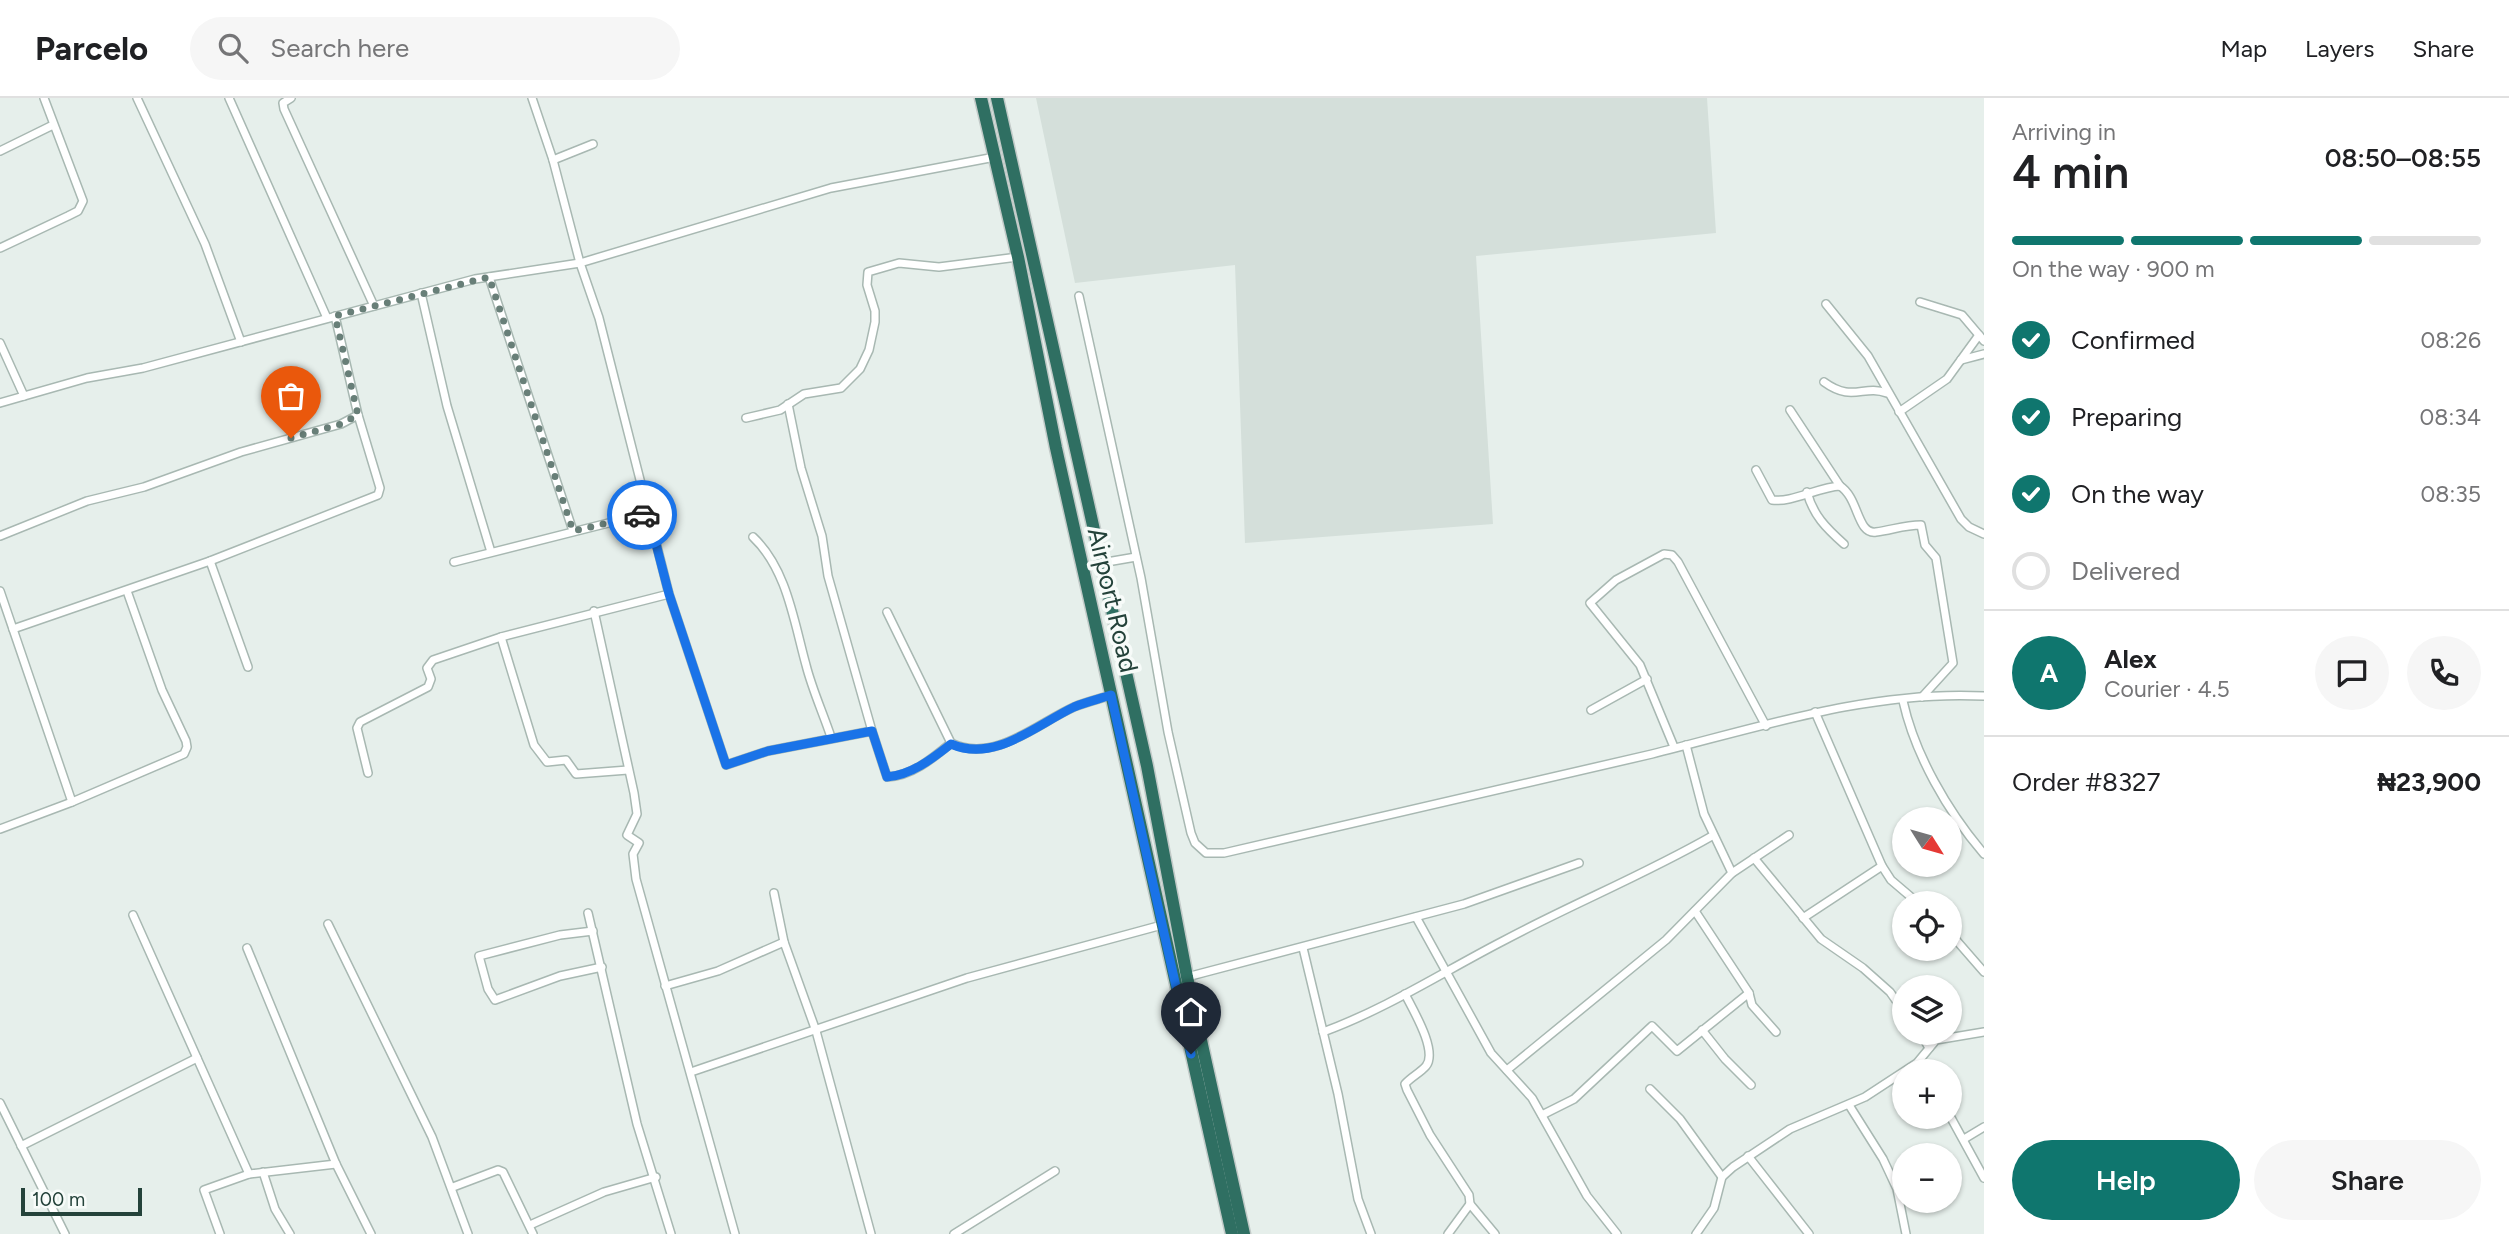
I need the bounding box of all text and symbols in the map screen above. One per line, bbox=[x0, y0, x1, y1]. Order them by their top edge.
search box bbox=[190, 17, 680, 80]
text: Parcelo bbox=[35, 29, 148, 68]
icon: search bbox=[214, 29, 252, 67]
text: Search here bbox=[270, 32, 409, 64]
text: Map bbox=[2220, 34, 2267, 63]
text: Layers bbox=[2305, 34, 2374, 63]
text: Share bbox=[2412, 34, 2474, 63]
text: Arriving in bbox=[2012, 118, 2116, 146]
text: 08:50–08:55 bbox=[2325, 142, 2481, 174]
text: 4 min bbox=[2012, 144, 2129, 200]
text: On the way · 900 m bbox=[2012, 255, 2215, 283]
icon: check bbox=[2012, 321, 2050, 359]
text: Confirmed bbox=[2071, 324, 2195, 356]
text: 08:26 bbox=[2420, 326, 2481, 354]
pin bbox=[261, 366, 321, 438]
icon: bag bbox=[272, 377, 310, 415]
icon: check bbox=[2012, 398, 2050, 436]
text: Preparing bbox=[2071, 401, 2182, 433]
text: 08:34 bbox=[2420, 403, 2481, 431]
icon: check bbox=[2012, 475, 2050, 513]
text: On the way bbox=[2071, 478, 2204, 510]
courier bbox=[607, 480, 677, 550]
text: 08:35 bbox=[2421, 480, 2481, 508]
icon: car bbox=[623, 496, 661, 534]
street label: Airport Road bbox=[1081, 524, 1145, 676]
text: Delivered bbox=[2071, 555, 2180, 587]
button: chat bbox=[2315, 636, 2389, 710]
button: phone bbox=[2407, 636, 2481, 710]
text: Alex bbox=[2104, 643, 2157, 675]
text: A bbox=[2040, 657, 2058, 689]
text: Courier · 4.5 bbox=[2104, 675, 2230, 703]
text: Order #8327 bbox=[2012, 766, 2161, 798]
text: ₦23,900 bbox=[2377, 766, 2481, 798]
north arrow bbox=[1892, 807, 1962, 877]
map controls bbox=[1892, 807, 1962, 1213]
button: locate bbox=[1892, 891, 1962, 961]
button: layers bbox=[1892, 975, 1962, 1045]
pin bbox=[1161, 982, 1221, 1054]
icon: home bbox=[1172, 993, 1210, 1031]
button: + bbox=[1892, 1059, 1962, 1129]
button: Help bbox=[2012, 1140, 2240, 1220]
button: Share bbox=[2254, 1140, 2481, 1220]
button: − bbox=[1892, 1143, 1962, 1213]
scale bar bbox=[21, 1185, 142, 1217]
text: 100 m bbox=[32, 1188, 85, 1211]

